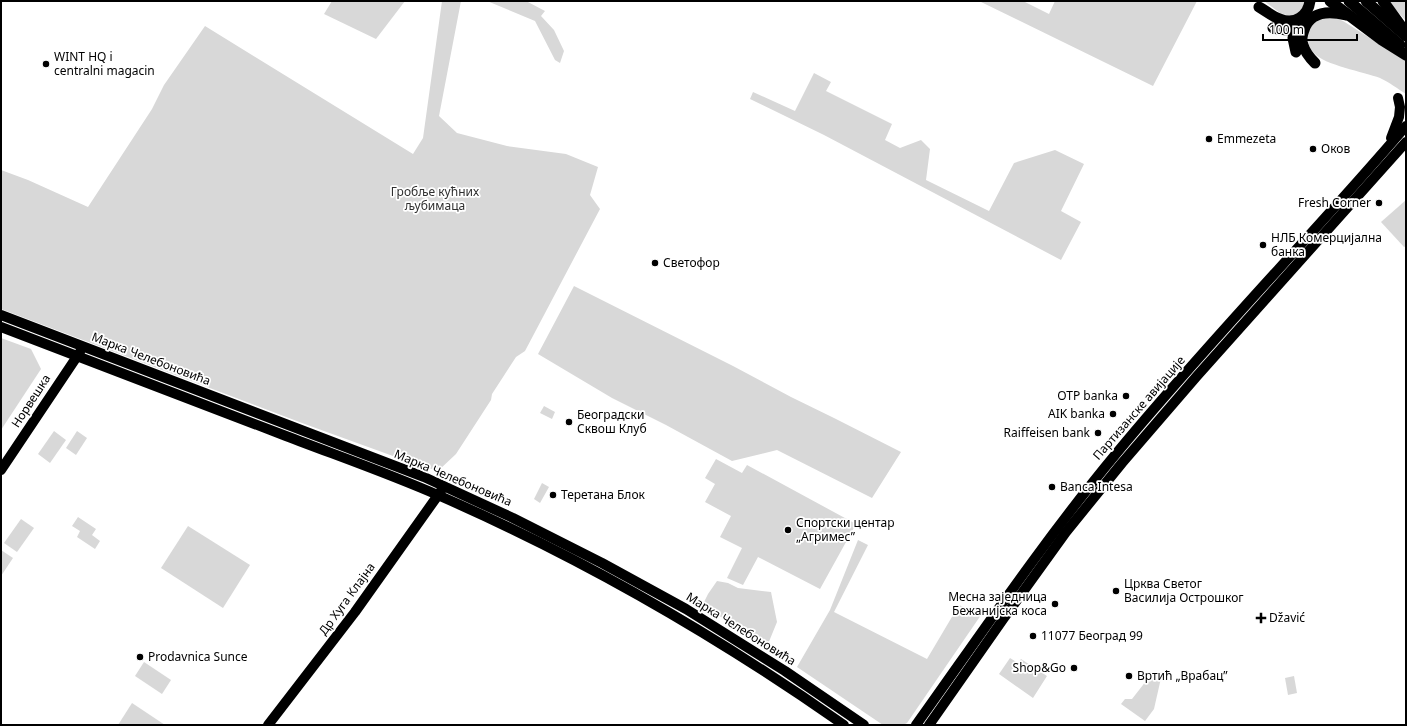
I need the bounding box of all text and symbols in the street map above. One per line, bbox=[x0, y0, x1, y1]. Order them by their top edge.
scale bar bbox=[1263, 16, 1357, 42]
text: 100 m bbox=[1269, 21, 1304, 38]
place label: WINT HQ i centralni magacin bbox=[54, 48, 155, 79]
marker: WINT HQ i centralni magacin bbox=[41, 59, 51, 69]
place label: Emmezeta bbox=[1217, 130, 1276, 147]
marker: Emmezeta bbox=[1204, 134, 1214, 144]
place label: Оков bbox=[1321, 140, 1350, 157]
marker: Оков bbox=[1308, 144, 1318, 154]
park label: Гробље кућних љубимаца bbox=[391, 183, 480, 214]
place label: Fresh Corner bbox=[1298, 194, 1371, 211]
marker: Fresh Corner bbox=[1374, 198, 1384, 208]
place label: НЛБ Комерцијална банка bbox=[1271, 229, 1382, 260]
marker: НЛБ Комерцијална банка bbox=[1258, 240, 1268, 250]
place label: Светофор bbox=[663, 254, 720, 271]
marker: Светофор bbox=[650, 258, 660, 268]
street label: Марка Челебоновића bbox=[89, 328, 213, 389]
street label: Партизанске авијације bbox=[1089, 352, 1189, 463]
street label: Норвешка bbox=[7, 371, 54, 431]
place label: OTP banka bbox=[1057, 387, 1118, 404]
marker: OTP banka bbox=[1121, 391, 1131, 401]
place label: AIK banka bbox=[1048, 405, 1105, 422]
place label: Београдски Сквош Клуб bbox=[577, 406, 647, 437]
marker: AIK banka bbox=[1108, 409, 1118, 419]
marker: Београдски Сквош Клуб bbox=[564, 417, 574, 427]
place label: Raiffeisen bank bbox=[1004, 424, 1091, 441]
marker: Raiffeisen bank bbox=[1093, 428, 1103, 438]
street label: Марка Челебоновића bbox=[392, 445, 515, 510]
place label: Banca Intesa bbox=[1060, 478, 1133, 495]
marker: Banca Intesa bbox=[1047, 482, 1057, 492]
place label: Теретана Блок bbox=[561, 486, 646, 503]
marker: Теретана Блок bbox=[548, 490, 558, 500]
place label: Спортски центар „Агримес” bbox=[796, 514, 894, 545]
marker: Спортски центар „Агримес” bbox=[783, 525, 793, 535]
street label: Др Хуга Клајна bbox=[315, 559, 379, 638]
place label: Црква Светог Василија Острошког bbox=[1124, 575, 1244, 606]
marker: Црква Светог Василија Острошког bbox=[1111, 586, 1121, 596]
street label: Марка Челебоновића bbox=[683, 588, 799, 669]
place label: Месна заједница Бежанијска коса bbox=[948, 588, 1047, 619]
marker: Месна заједница Бежанијска коса bbox=[1050, 599, 1060, 609]
place label: Džavić bbox=[1269, 609, 1305, 626]
marker: Džavić bbox=[1256, 613, 1266, 623]
place label: 11077 Београд 99 bbox=[1041, 627, 1143, 644]
marker: 11077 Београд 99 bbox=[1028, 631, 1038, 641]
place label: Prodavnica Sunce bbox=[148, 648, 248, 665]
marker: Prodavnica Sunce bbox=[135, 652, 145, 662]
place label: Shop&Go bbox=[1013, 659, 1066, 676]
marker: Shop&Go bbox=[1069, 663, 1079, 673]
place label: Вртић „Врабац” bbox=[1137, 667, 1228, 684]
marker: Вртић „Врабац” bbox=[1124, 671, 1134, 681]

